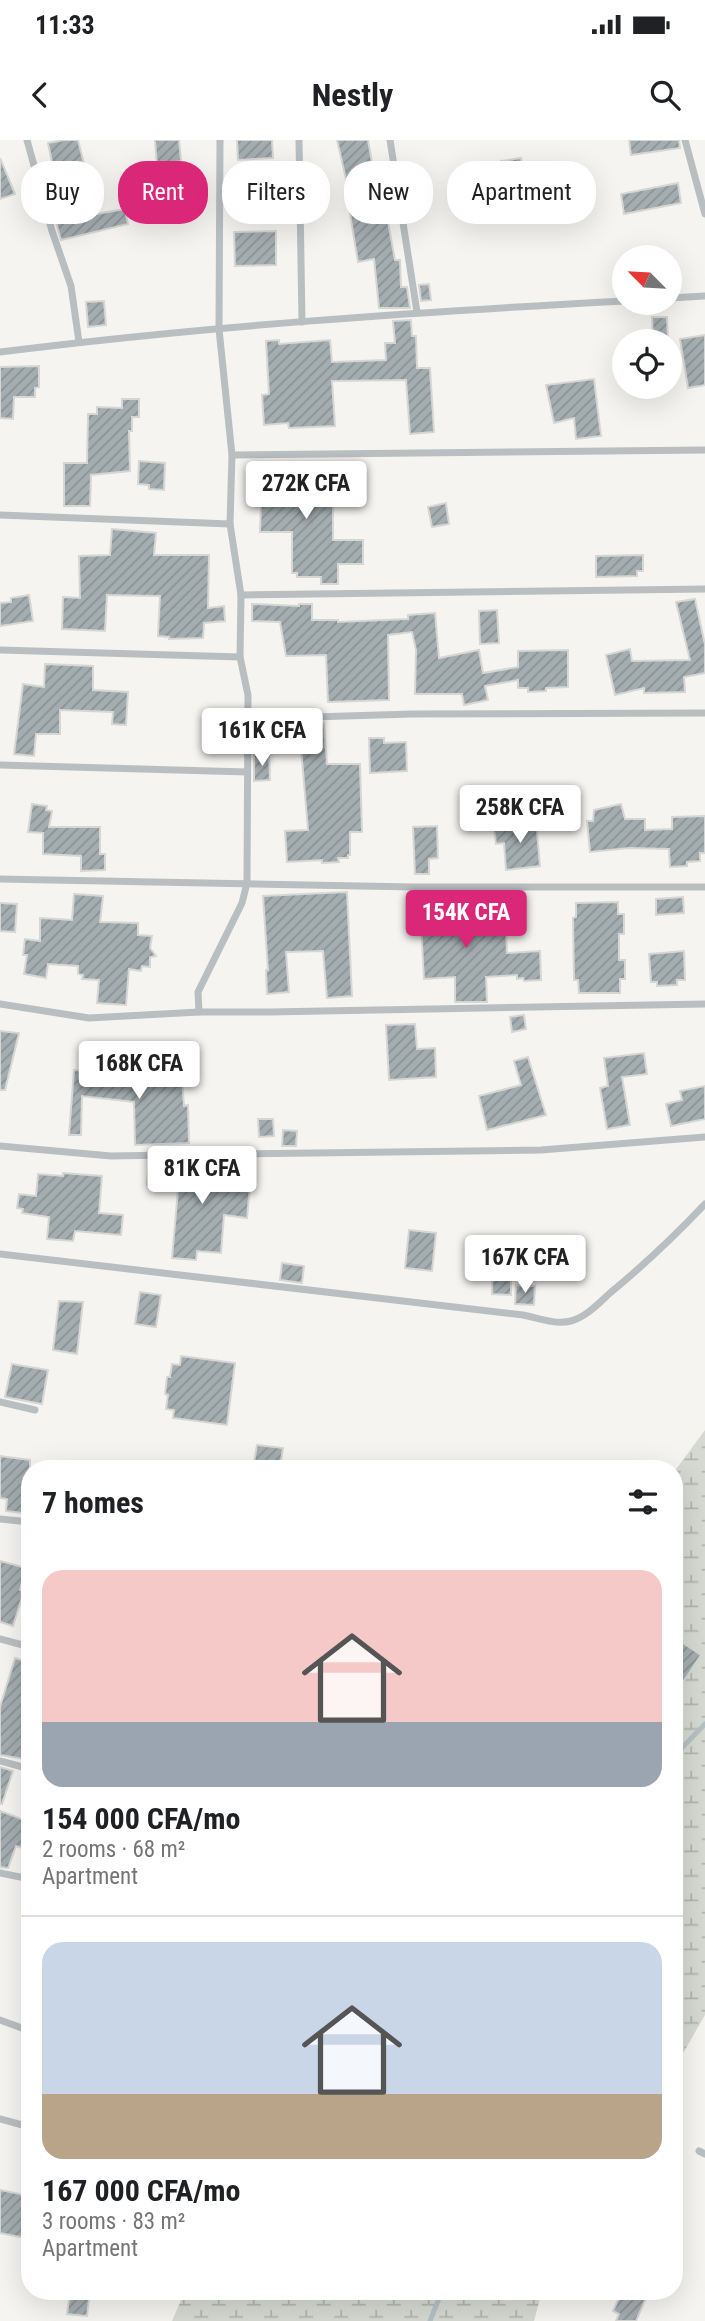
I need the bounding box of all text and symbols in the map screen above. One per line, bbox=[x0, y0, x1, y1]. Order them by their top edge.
text: 11:33 bbox=[35, 10, 95, 40]
icon: back bbox=[21, 76, 59, 114]
text: Nestly bbox=[312, 76, 393, 114]
icon: search bbox=[646, 76, 684, 114]
chip: Buy bbox=[21, 161, 104, 224]
chip: Rent bbox=[118, 161, 208, 224]
chip: Filters bbox=[222, 161, 330, 224]
chip: New bbox=[344, 161, 433, 224]
chip: Apartment bbox=[447, 161, 596, 224]
north arrow bbox=[612, 245, 682, 315]
map controls bbox=[612, 245, 682, 399]
button: locate bbox=[612, 329, 682, 399]
pin: 272K CFA bbox=[234, 462, 378, 521]
text: 272K CFA bbox=[262, 470, 350, 497]
pin: 161K CFA bbox=[190, 708, 334, 768]
text: 161K CFA bbox=[218, 717, 306, 744]
pin: 258K CFA bbox=[448, 786, 592, 845]
text: 258K CFA bbox=[476, 794, 564, 821]
pin: 154K CFA bbox=[394, 890, 538, 950]
text: 154K CFA bbox=[422, 899, 510, 926]
pin: 168K CFA bbox=[67, 1042, 211, 1101]
text: 168K CFA bbox=[95, 1050, 183, 1077]
pin: 81K CFA bbox=[137, 1146, 267, 1206]
text: 81K CFA bbox=[164, 1155, 240, 1182]
pin: 167K CFA bbox=[453, 1236, 597, 1295]
text: 167K CFA bbox=[481, 1244, 569, 1271]
icon: filters bbox=[624, 1483, 662, 1521]
text: 7 homes bbox=[42, 1485, 144, 1520]
icon: home bbox=[289, 1615, 415, 1741]
text: 154 000 CFA/mo bbox=[42, 1801, 240, 1836]
text: 2 rooms · 68 m² bbox=[42, 1836, 185, 1863]
text: Apartment bbox=[42, 1863, 138, 1890]
icon: home bbox=[289, 1987, 415, 2113]
text: 167 000 CFA/mo bbox=[42, 2173, 240, 2208]
text: 3 rooms · 83 m² bbox=[42, 2208, 185, 2235]
text: Apartment bbox=[42, 2235, 138, 2262]

